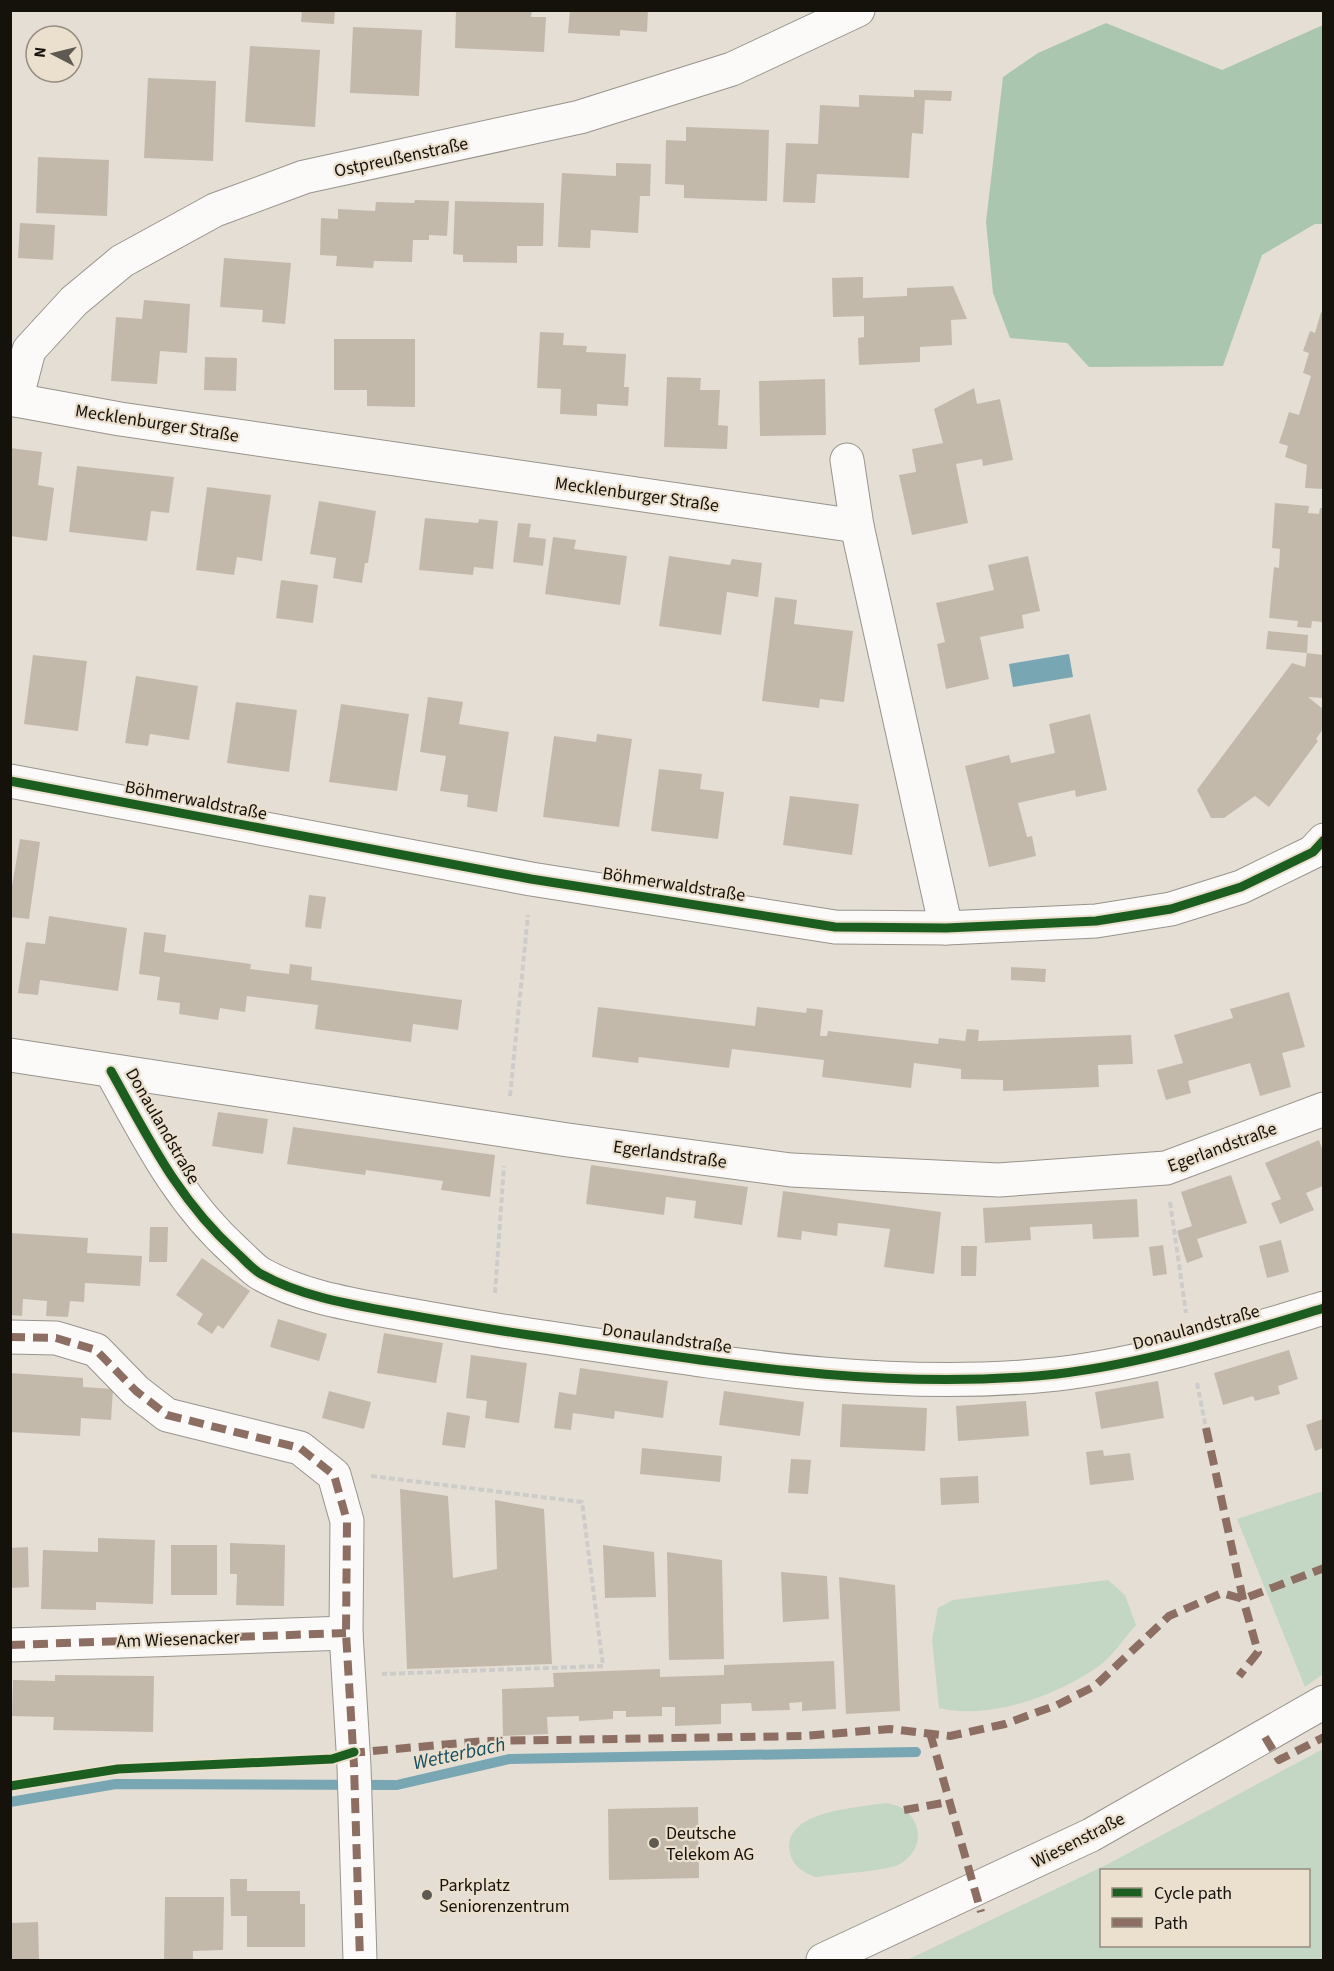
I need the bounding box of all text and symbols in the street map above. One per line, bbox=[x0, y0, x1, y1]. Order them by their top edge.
north arrow bbox=[24, 24, 84, 84]
text: N bbox=[29, 46, 52, 59]
street label: Ostpreußenstraße bbox=[332, 131, 471, 184]
street label: Mecklenburger Straße bbox=[73, 398, 241, 449]
street label: Mecklenburger Straße bbox=[553, 471, 721, 518]
street label: Böhmerwaldstraße bbox=[123, 774, 269, 827]
street label: Böhmerwaldstraße bbox=[601, 861, 747, 908]
street label: Donaulandstraße bbox=[119, 1063, 206, 1189]
street label: Egerlandstraße bbox=[1164, 1116, 1280, 1179]
street label: Egerlandstraße bbox=[612, 1134, 728, 1175]
street label: Donaulandstraße bbox=[1130, 1299, 1262, 1356]
street label: Donaulandstraße bbox=[601, 1317, 733, 1360]
street label: Am Wiesenacker bbox=[116, 1625, 241, 1654]
water label: Wetterbach bbox=[410, 1731, 508, 1777]
street label: Wiesenstraße bbox=[1027, 1806, 1129, 1875]
place label: Deutsche Telekom AG bbox=[666, 1821, 754, 1867]
marker: Deutsche Telekom AG bbox=[647, 1836, 661, 1850]
legend bbox=[1100, 1869, 1310, 1947]
place label: Parkplatz Seniorenzentrum bbox=[439, 1873, 570, 1919]
text: Cycle path bbox=[1154, 1881, 1232, 1906]
marker: Parkplatz Seniorenzentrum bbox=[420, 1888, 434, 1902]
text: Path bbox=[1154, 1911, 1188, 1936]

